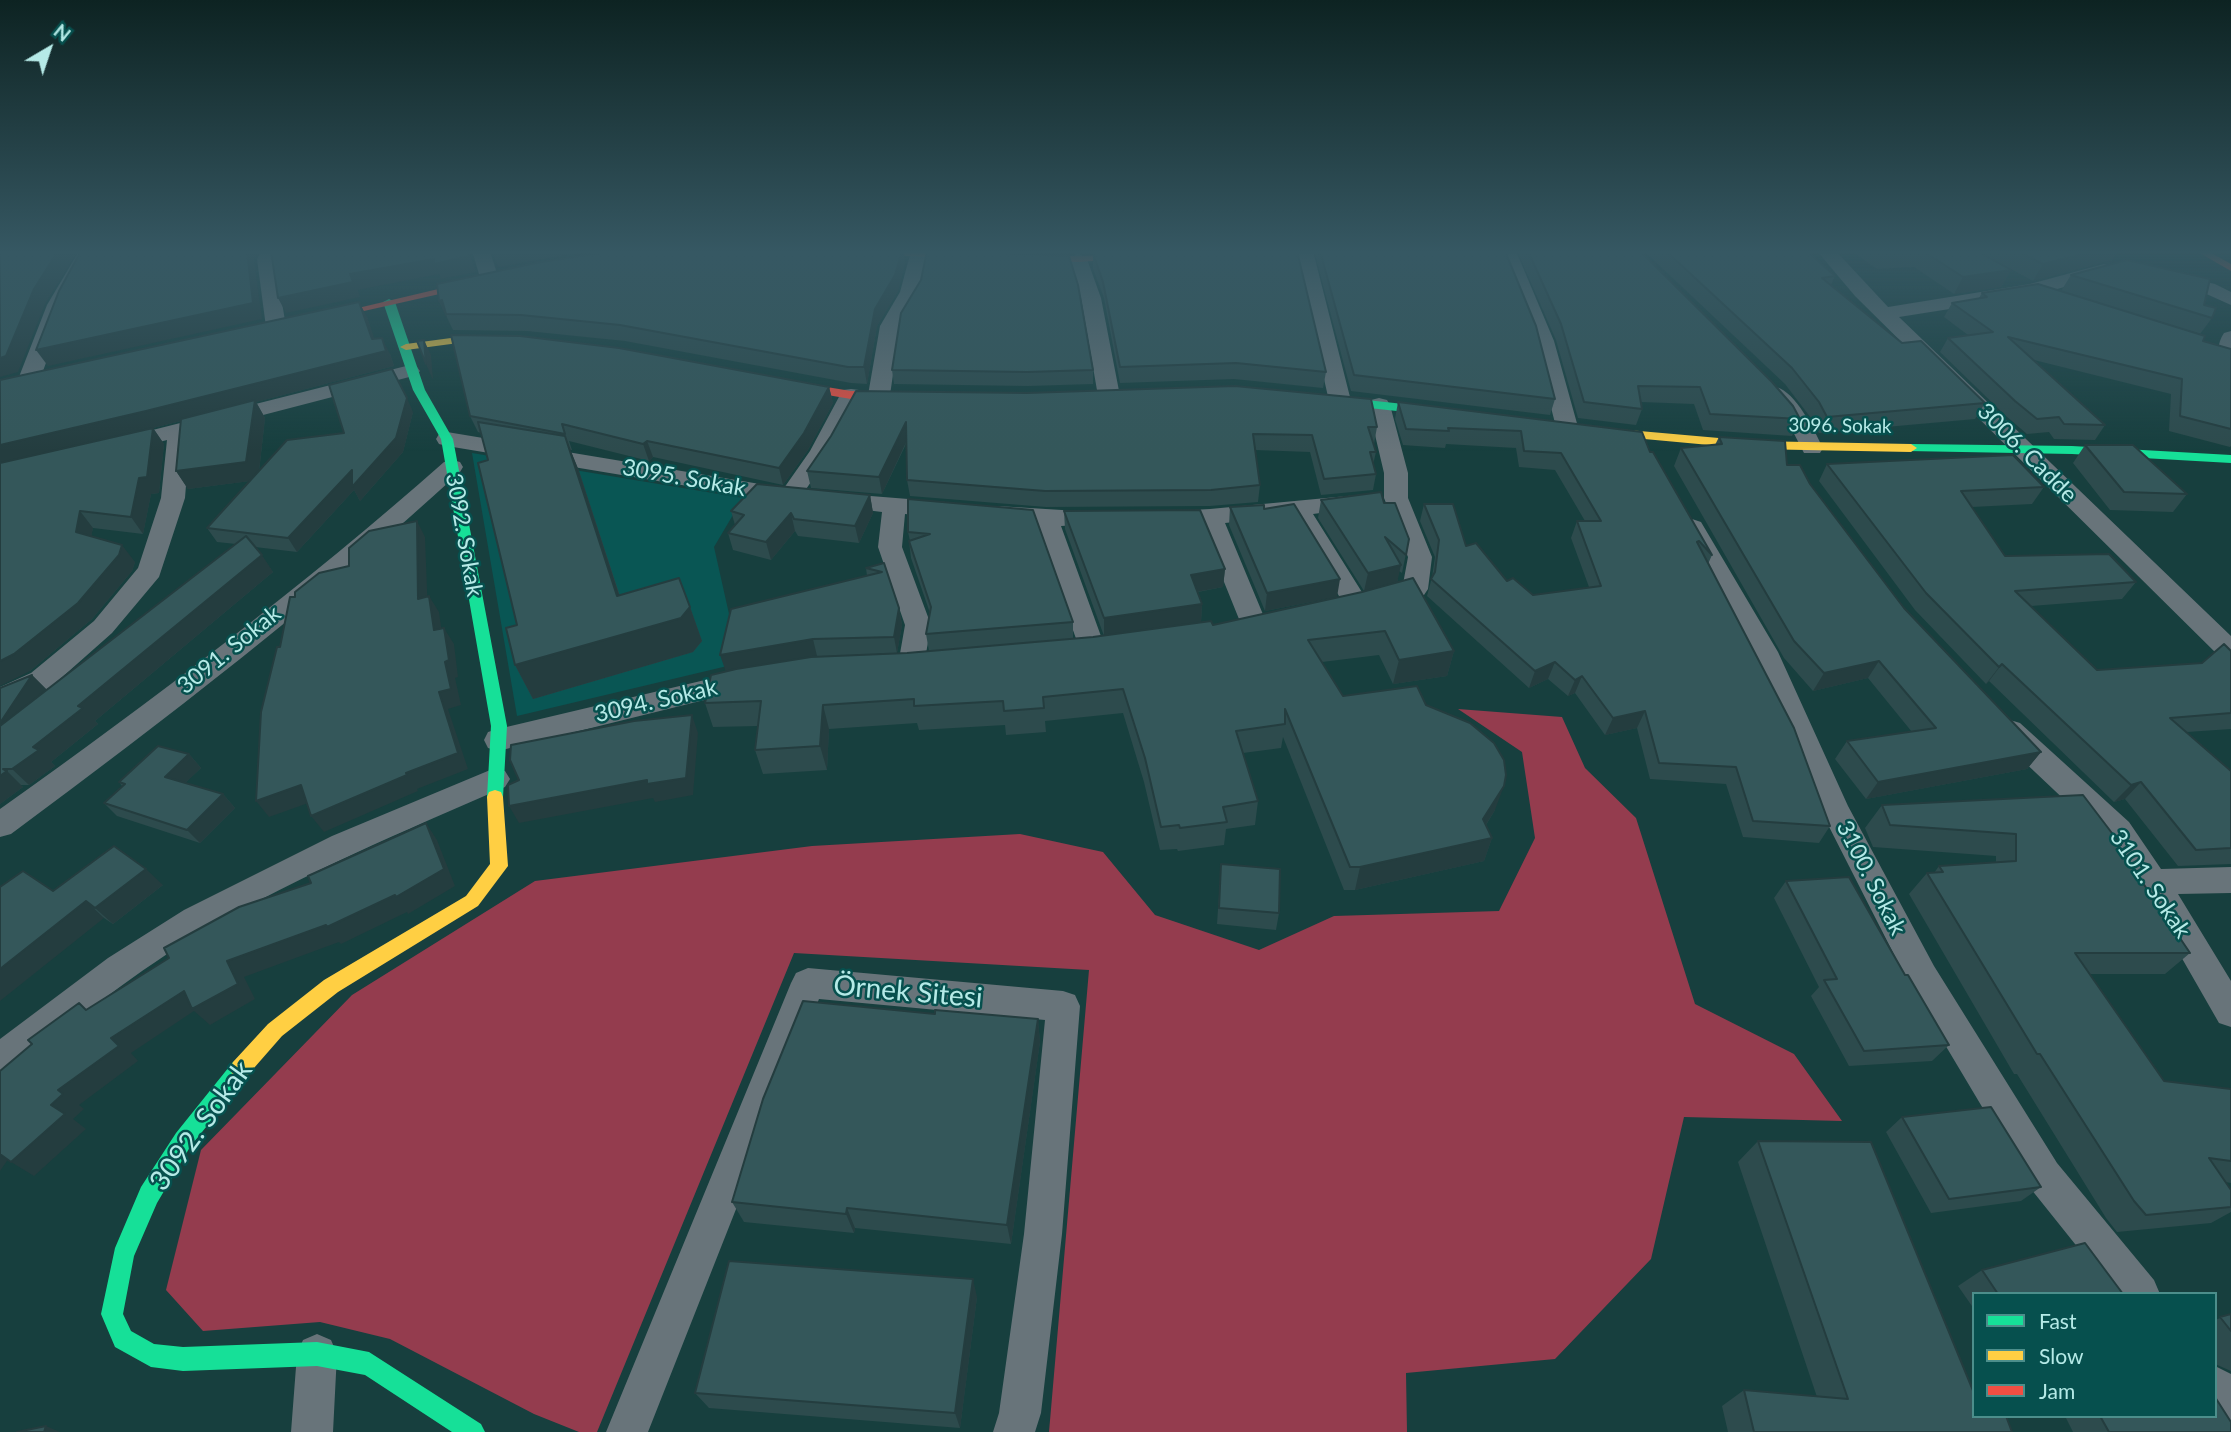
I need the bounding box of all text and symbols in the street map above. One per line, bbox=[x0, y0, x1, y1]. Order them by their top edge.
north arrow bbox=[14, 14, 84, 84]
text: N bbox=[50, 19, 75, 46]
street label: 3006. Cadde bbox=[1972, 398, 2082, 508]
street label: 3096. Sokak bbox=[1788, 414, 1892, 438]
street label: 3095. Sokak bbox=[620, 454, 748, 502]
street label: 3092. Sokak bbox=[440, 471, 488, 599]
street label: 3091. Sokak bbox=[172, 600, 286, 700]
street label: 3094. Sokak bbox=[592, 674, 720, 728]
street label: 3100. Sokak bbox=[1830, 816, 1912, 940]
street label: 3101. Sokak bbox=[2104, 824, 2196, 944]
street label: Örnek Sitesi bbox=[832, 969, 984, 1015]
street label: 3092. Sokak bbox=[143, 1055, 259, 1197]
legend bbox=[1972, 1292, 2217, 1418]
text: Fast bbox=[2039, 1308, 2076, 1333]
text: Slow bbox=[2039, 1343, 2083, 1368]
text: Jam bbox=[2039, 1378, 2075, 1403]

